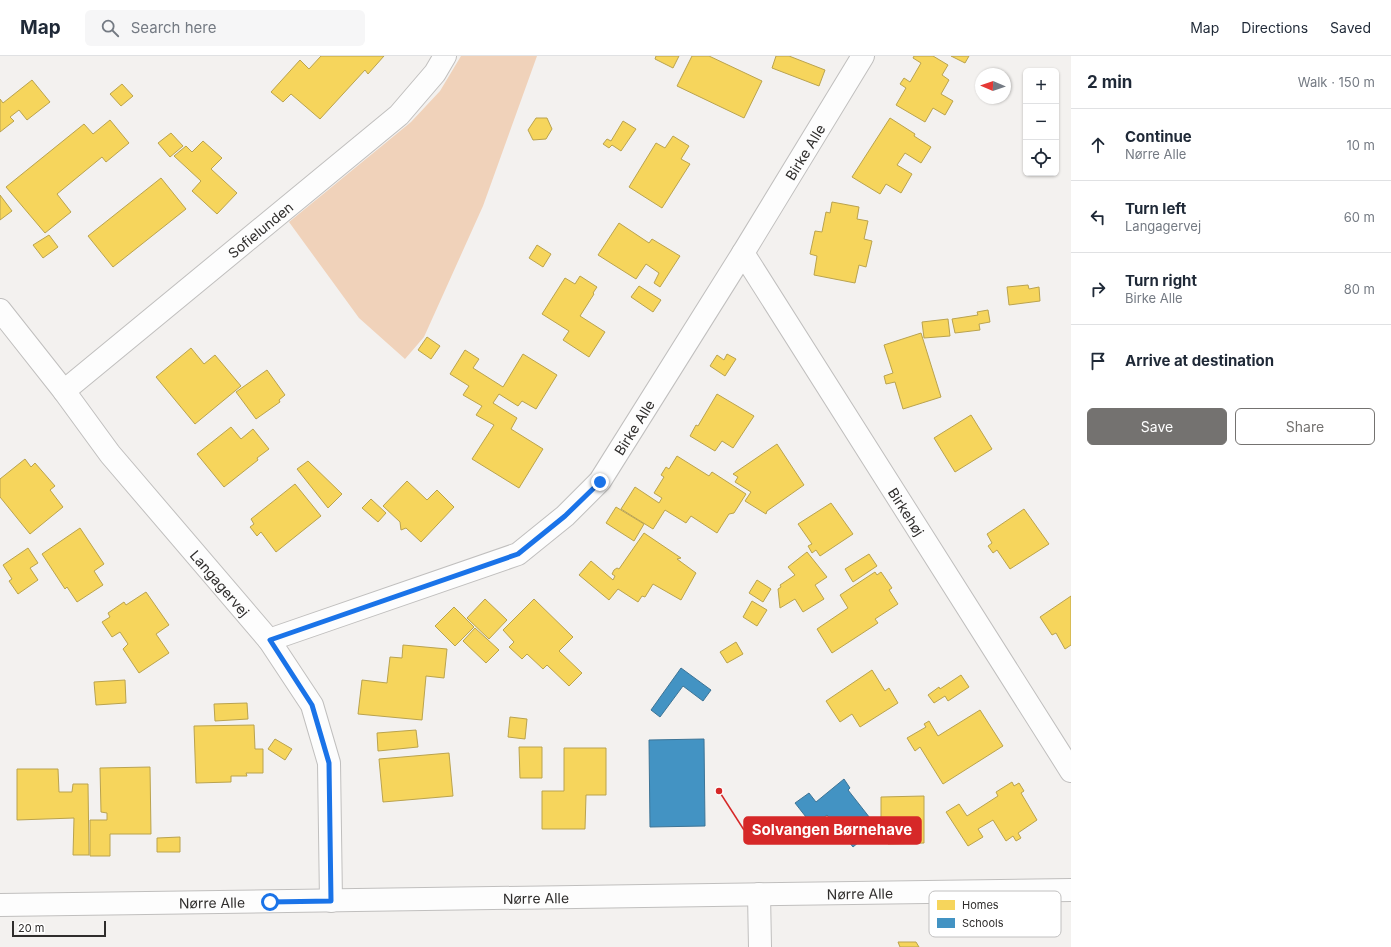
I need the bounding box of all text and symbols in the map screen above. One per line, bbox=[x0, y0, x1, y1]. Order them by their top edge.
search box bbox=[85, 10, 365, 46]
text: Map bbox=[20, 16, 61, 39]
icon: search bbox=[99, 17, 121, 39]
text: Search here bbox=[131, 18, 216, 37]
text: Map bbox=[1190, 19, 1219, 36]
text: Directions bbox=[1241, 19, 1308, 36]
text: Saved bbox=[1330, 19, 1371, 36]
north arrow bbox=[975, 68, 1011, 104]
map controls bbox=[1023, 68, 1059, 176]
button: + bbox=[1023, 68, 1059, 104]
text: 2 min bbox=[1087, 72, 1132, 92]
text: Walk · 150 m bbox=[1298, 74, 1375, 90]
button: − bbox=[1023, 104, 1059, 140]
street label: Birke Alle bbox=[781, 121, 828, 183]
text: Continue bbox=[1125, 127, 1192, 146]
icon: ahead bbox=[1087, 134, 1109, 156]
text: 10 m bbox=[1346, 137, 1375, 153]
button: locate bbox=[1023, 140, 1059, 176]
text: Nørre Alle bbox=[1125, 146, 1186, 162]
street label: Sofielunden bbox=[224, 198, 296, 261]
text: Turn left bbox=[1125, 199, 1186, 218]
icon: left bbox=[1087, 206, 1109, 228]
text: 60 m bbox=[1344, 209, 1375, 225]
text: Langagervej bbox=[1125, 218, 1201, 234]
text: Turn right bbox=[1125, 271, 1197, 290]
icon: right bbox=[1087, 278, 1109, 300]
text: 80 m bbox=[1344, 281, 1375, 297]
text: Birke Alle bbox=[1125, 290, 1183, 306]
icon: arrive bbox=[1087, 350, 1109, 372]
text: Arrive at destination bbox=[1125, 351, 1274, 370]
street label: Birke Alle bbox=[610, 396, 658, 458]
button: Save bbox=[1087, 408, 1227, 445]
button: Share bbox=[1235, 408, 1375, 445]
route end bbox=[591, 473, 609, 491]
street label: Birkehøj bbox=[885, 484, 928, 539]
street label: Langagervej bbox=[187, 546, 253, 620]
callout: Solvangen Børnehave bbox=[744, 817, 921, 844]
text: Solvangen Børnehave bbox=[752, 820, 912, 839]
street label: Nørre Alle bbox=[827, 884, 893, 902]
street label: Nørre Alle bbox=[503, 889, 569, 906]
legend bbox=[929, 891, 1061, 937]
street label: Nørre Alle bbox=[179, 893, 245, 911]
route start bbox=[261, 893, 279, 911]
text: Homes bbox=[962, 898, 999, 912]
text: Schools bbox=[962, 916, 1004, 930]
scale bar bbox=[12, 919, 106, 938]
text: 20 m bbox=[18, 921, 44, 935]

